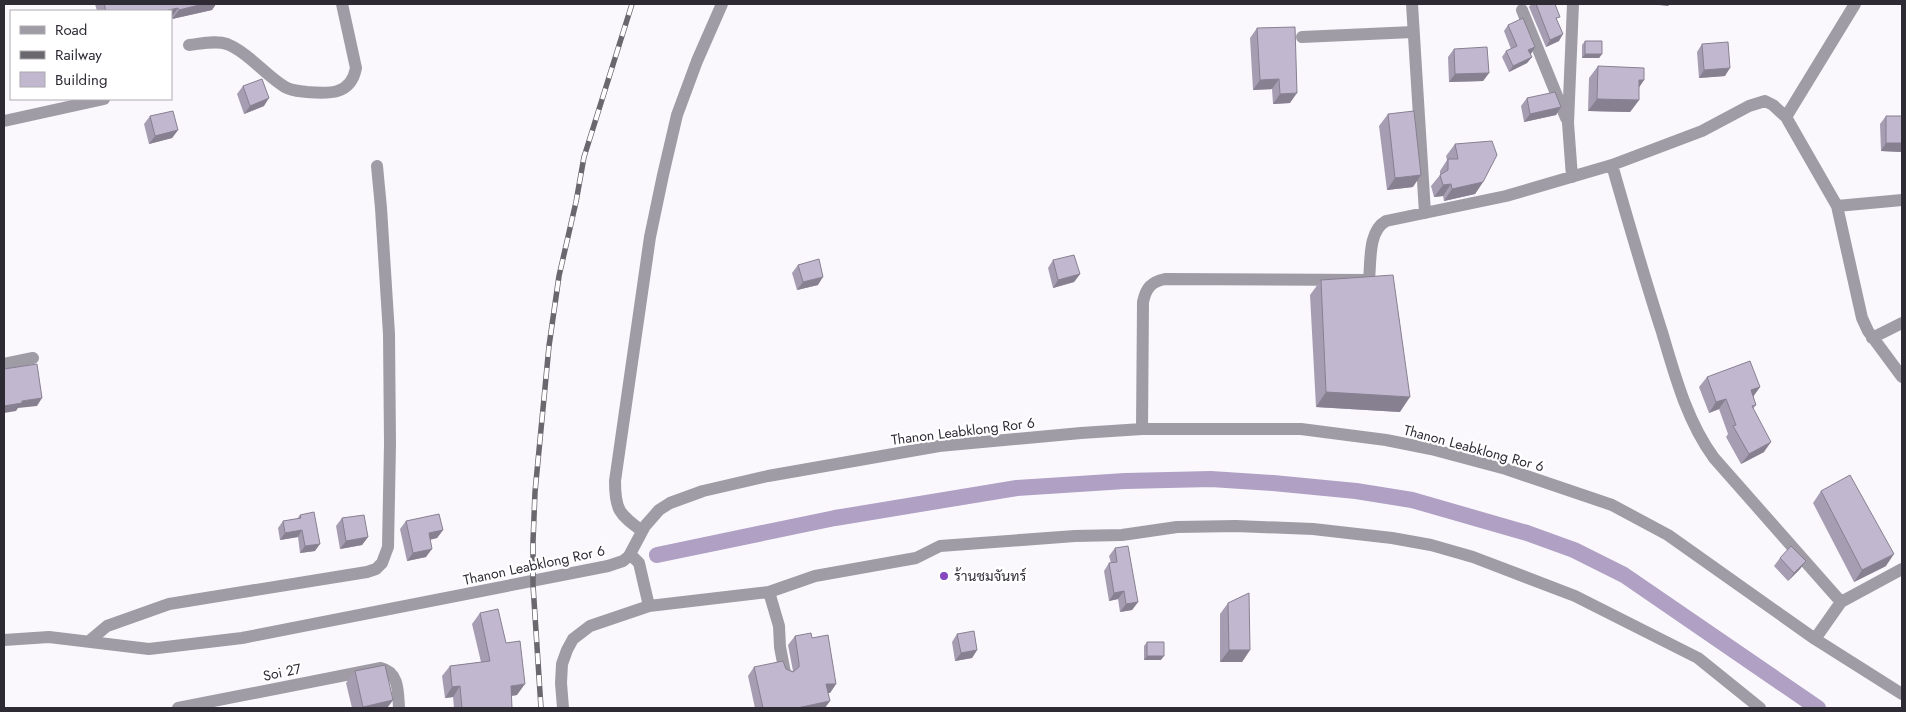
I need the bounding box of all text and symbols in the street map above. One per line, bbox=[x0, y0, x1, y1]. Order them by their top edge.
legend bbox=[10, 10, 172, 100]
text: Road bbox=[55, 19, 87, 41]
text: Railway bbox=[55, 44, 102, 66]
text: Building bbox=[55, 69, 107, 91]
street label: Thanon Leabklong Ror 6 bbox=[890, 412, 1036, 450]
street label: Thanon Leabklong Ror 6 bbox=[1402, 420, 1546, 476]
street label: Thanon Leabklong Ror 6 bbox=[461, 540, 607, 590]
place label: ร้านชมจันทร์ bbox=[954, 566, 1026, 586]
marker: ร้านชมจันทร์ bbox=[938, 570, 950, 582]
street label: Soi 27 bbox=[261, 658, 304, 686]

